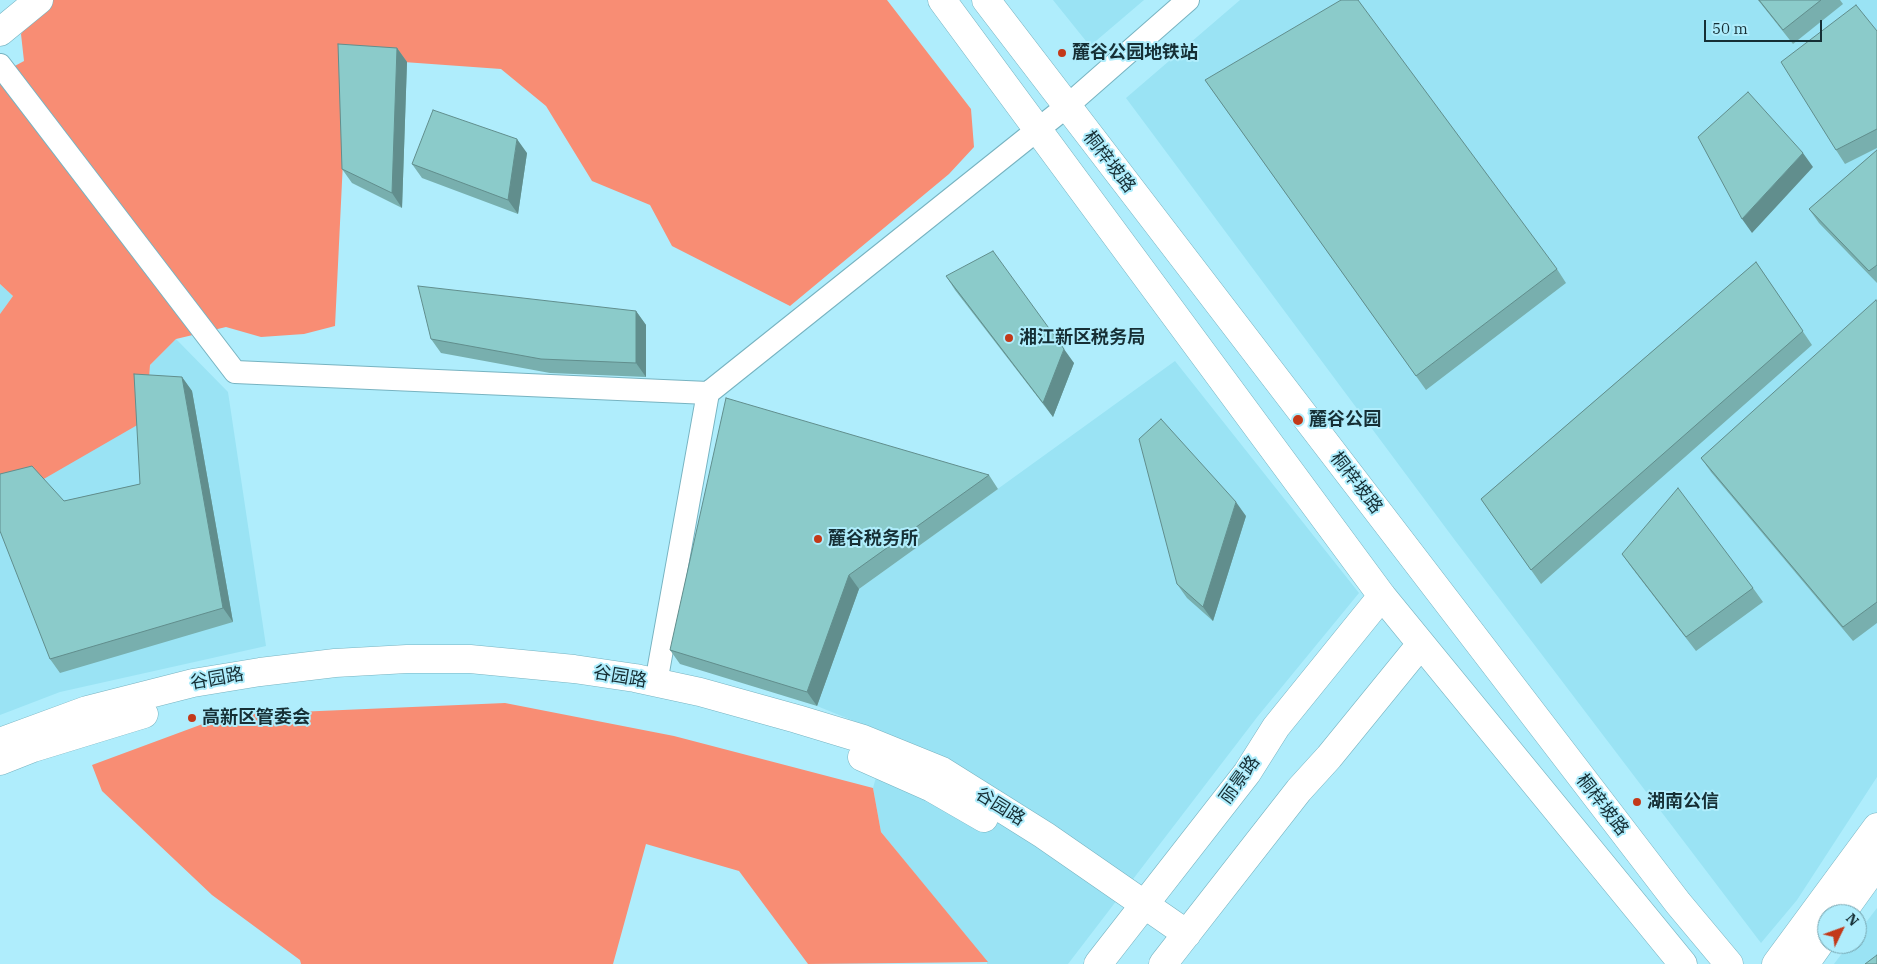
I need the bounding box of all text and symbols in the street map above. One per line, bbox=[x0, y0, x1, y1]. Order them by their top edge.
scale bar bbox=[1707, 10, 1824, 42]
text: 50 m bbox=[1712, 19, 1748, 38]
place label: 麓谷公园地铁站 bbox=[1072, 42, 1198, 64]
marker: 麓谷公园地铁站 bbox=[1056, 47, 1068, 59]
street label: 桐梓坡路 bbox=[1078, 127, 1140, 197]
place label: 湘江新区税务局 bbox=[1019, 327, 1145, 349]
marker: 湘江新区税务局 bbox=[1003, 332, 1015, 344]
place label: 麓谷公园 bbox=[1309, 409, 1381, 431]
marker: 麓谷公园 bbox=[1291, 413, 1305, 427]
street label: 桐梓坡路 bbox=[1325, 448, 1387, 518]
place label: 麓谷税务所 bbox=[828, 528, 918, 550]
marker: 麓谷税务所 bbox=[812, 533, 824, 545]
street label: 谷园路 bbox=[592, 662, 648, 692]
street label: 谷园路 bbox=[189, 664, 245, 694]
place label: 高新区管委会 bbox=[202, 707, 310, 729]
marker: 高新区管委会 bbox=[186, 712, 198, 724]
street label: 丽景路 bbox=[1215, 752, 1265, 808]
street label: 桐梓坡路 bbox=[1571, 770, 1633, 840]
street label: 谷园路 bbox=[971, 784, 1029, 830]
place label: 湖南公信 bbox=[1647, 791, 1719, 813]
marker: 湖南公信 bbox=[1631, 796, 1643, 808]
north arrow bbox=[1817, 904, 1867, 954]
text: N bbox=[1842, 909, 1863, 930]

